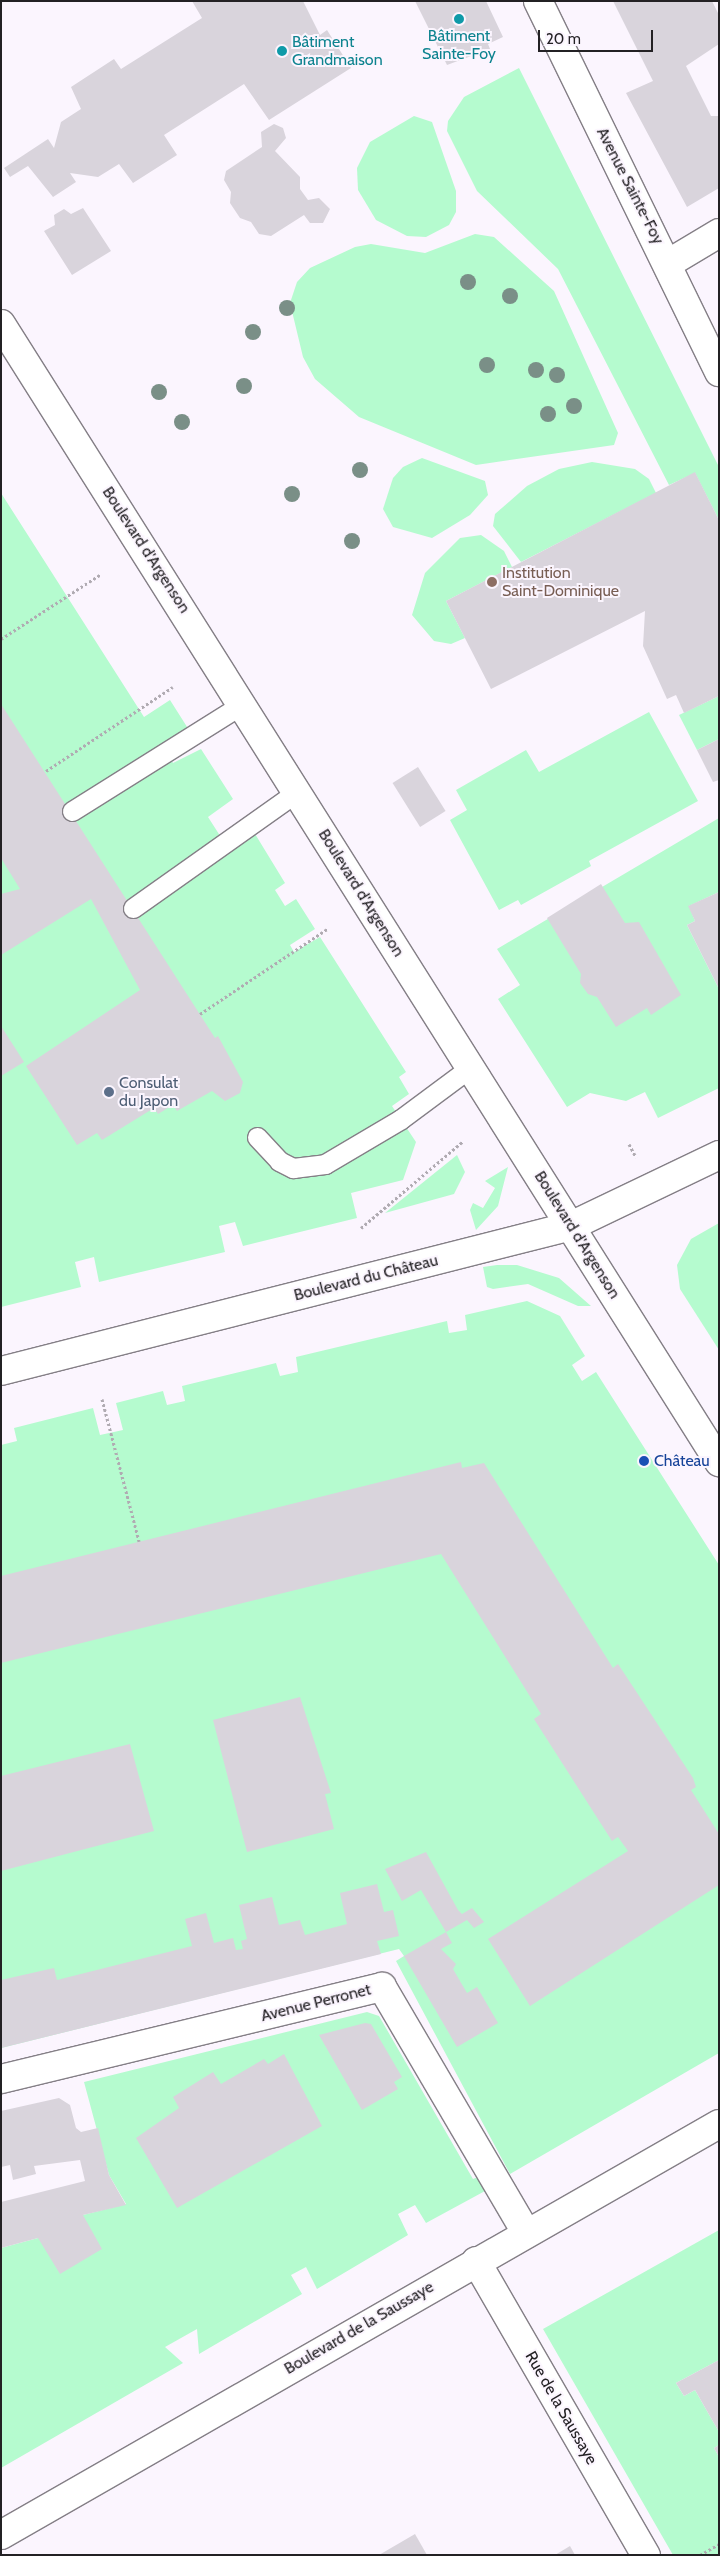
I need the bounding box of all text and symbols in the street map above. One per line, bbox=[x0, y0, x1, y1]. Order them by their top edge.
marker: Bâtiment Sainte-Foy bbox=[453, 13, 465, 25]
scale bar bbox=[540, 20, 655, 52]
place label: Bâtiment Sainte-Foy bbox=[422, 26, 496, 64]
text: 20 m bbox=[546, 30, 581, 48]
place label: Bâtiment Grandmaison bbox=[292, 32, 383, 70]
marker: Bâtiment Grandmaison bbox=[276, 45, 288, 57]
street label: Avenue Sainte-Foy bbox=[592, 125, 668, 247]
street label: Boulevard d'Argenson bbox=[98, 483, 194, 617]
place label: Institution Saint-Dominique bbox=[502, 563, 619, 601]
marker: Institution Saint-Dominique bbox=[486, 576, 498, 588]
street label: Boulevard d'Argenson bbox=[314, 826, 408, 960]
place label: Consulat du Japon bbox=[119, 1073, 178, 1111]
marker: Consulat du Japon bbox=[103, 1086, 115, 1098]
street label: Boulevard d'Argenson bbox=[530, 1168, 624, 1302]
street label: Boulevard du Château bbox=[292, 1251, 440, 1305]
place label: Château bbox=[654, 1451, 710, 1471]
marker: Château bbox=[638, 1455, 650, 1467]
street label: Avenue Perronet bbox=[259, 1980, 373, 2026]
street label: Boulevard de la Saussaye bbox=[281, 2277, 437, 2379]
street label: Rue de la Saussaye bbox=[521, 2348, 601, 2468]

